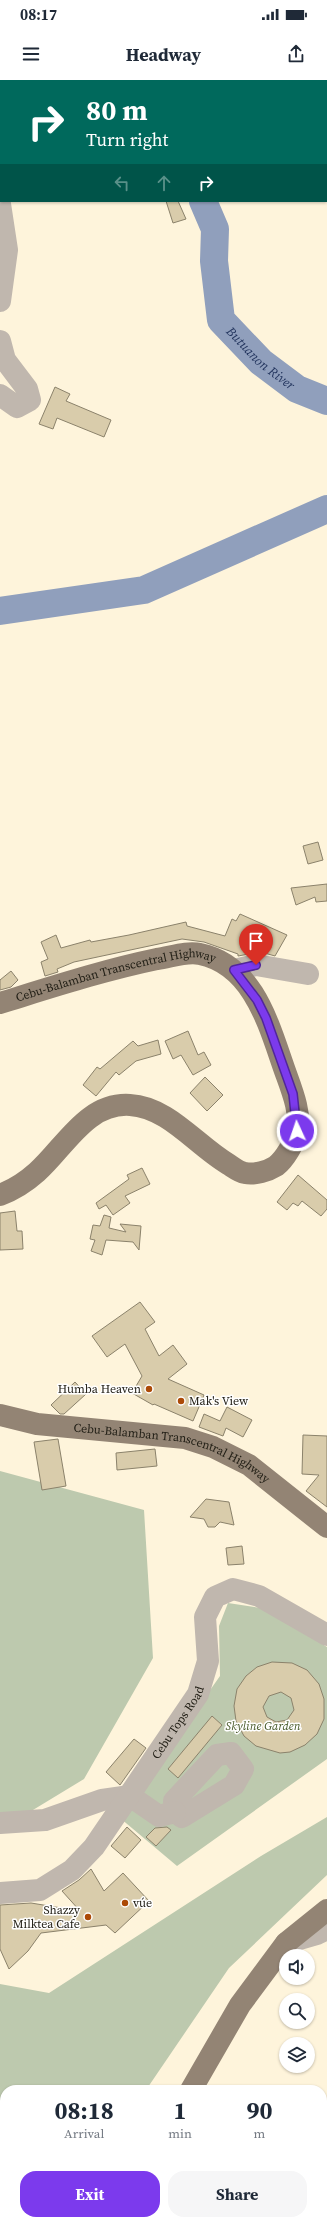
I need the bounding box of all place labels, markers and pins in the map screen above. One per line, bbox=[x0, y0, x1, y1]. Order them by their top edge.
pin bbox=[239, 924, 273, 965]
place label: Humba Heaven bbox=[58, 1381, 141, 1397]
marker: Humba Heaven bbox=[144, 1384, 154, 1394]
place label: Mak's View bbox=[189, 1393, 249, 1409]
marker: Mak's View bbox=[176, 1396, 186, 1406]
place label: vúe bbox=[133, 1895, 152, 1911]
marker: vúe bbox=[120, 1898, 130, 1908]
place label: Shazzy Milktea Cafe bbox=[13, 1902, 81, 1932]
marker: Shazzy Milktea Cafe bbox=[83, 1912, 93, 1922]

